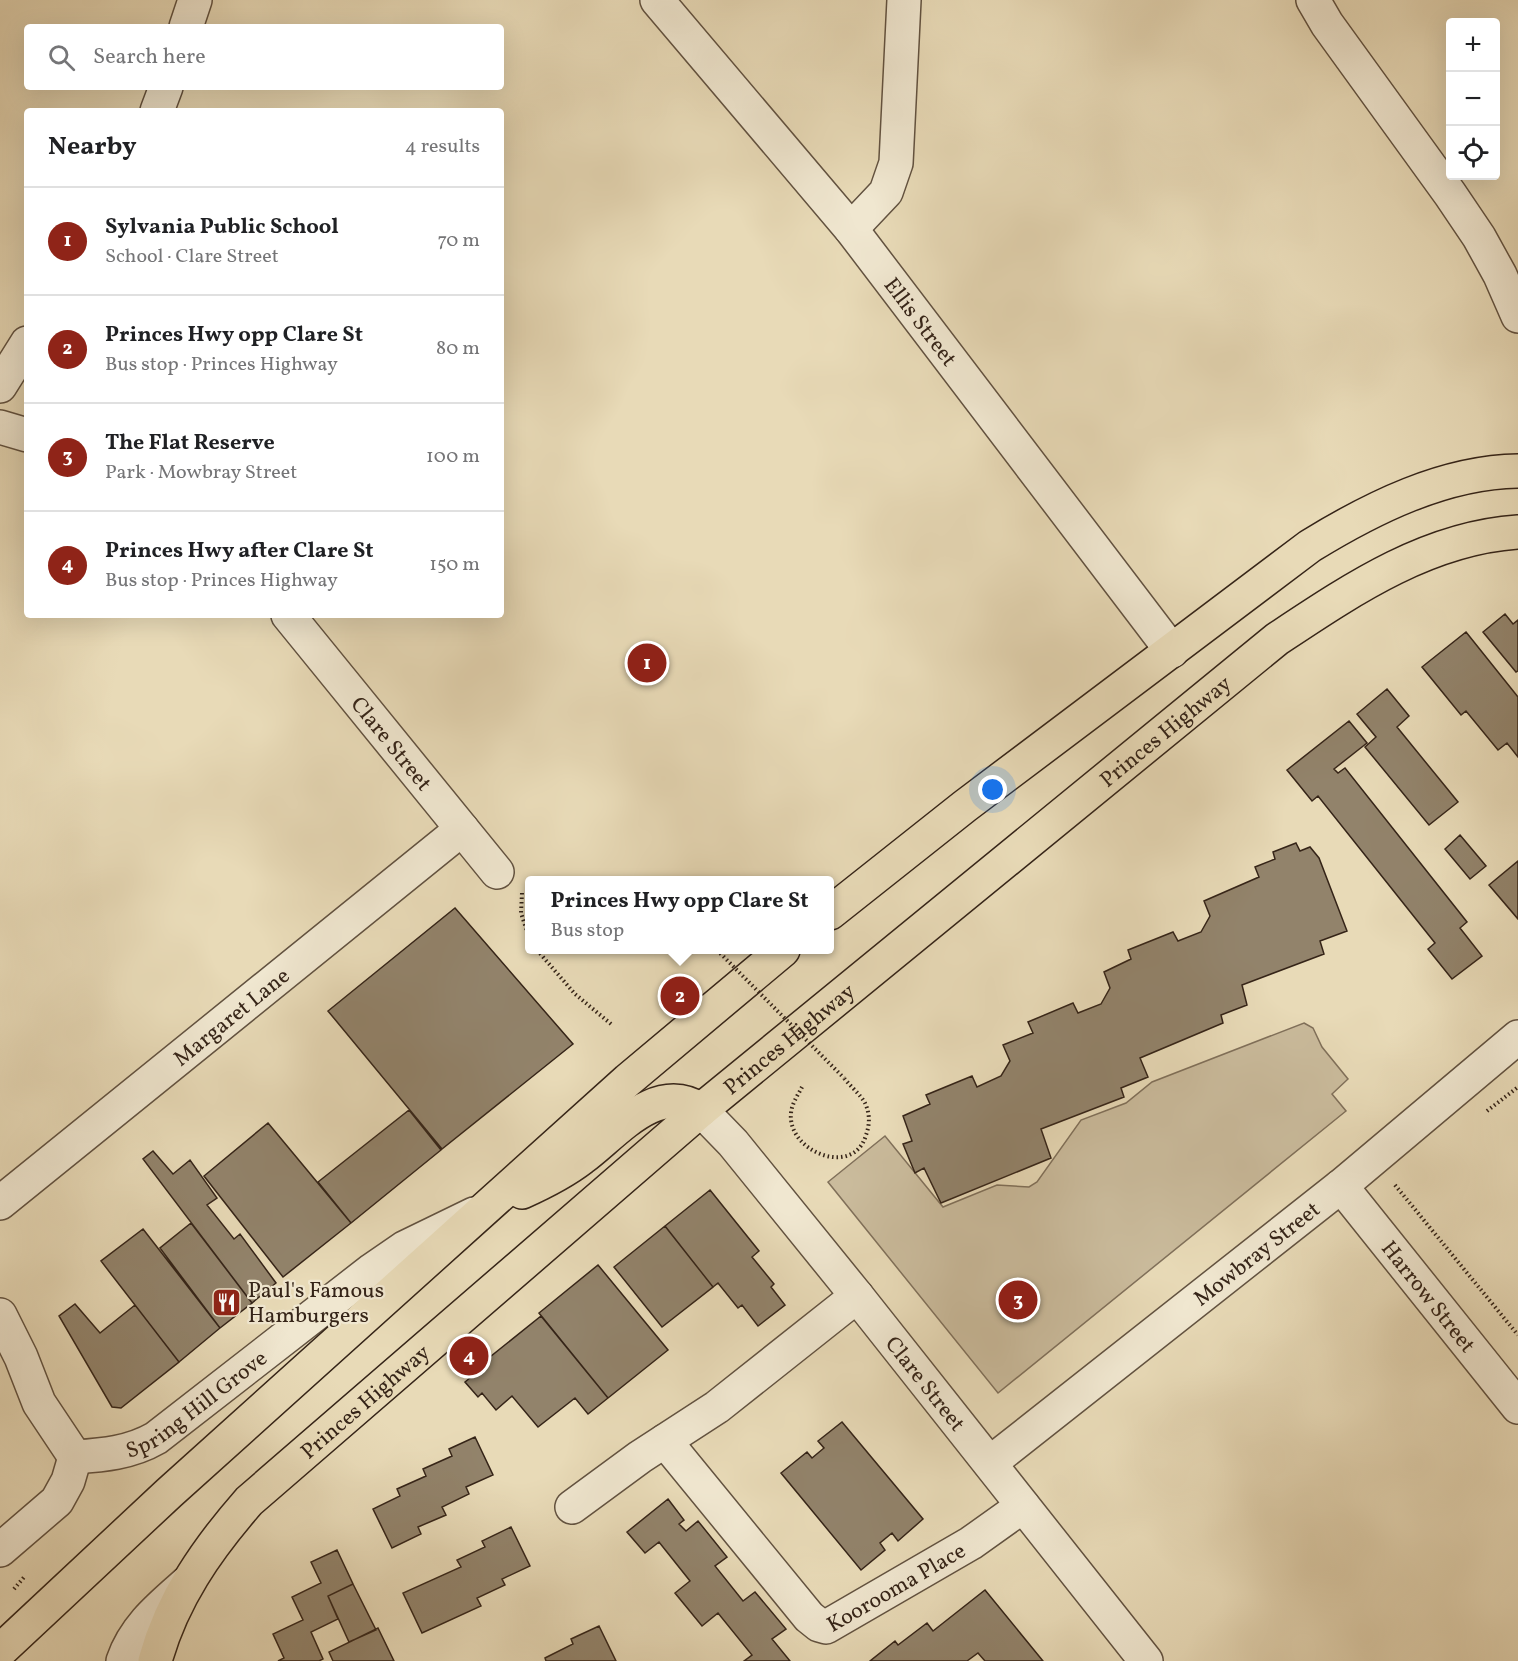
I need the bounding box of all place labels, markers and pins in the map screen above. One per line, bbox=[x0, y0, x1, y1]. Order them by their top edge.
pin: 1 bbox=[628, 640, 666, 686]
pin: 2 bbox=[660, 974, 700, 1018]
place label: Paul's Famous Hamburgers bbox=[248, 1276, 384, 1332]
pin: 3 bbox=[998, 1278, 1038, 1322]
restaurant icon: Paul's Famous Hamburgers bbox=[211, 1286, 243, 1318]
pin: 4 bbox=[450, 1334, 488, 1378]

